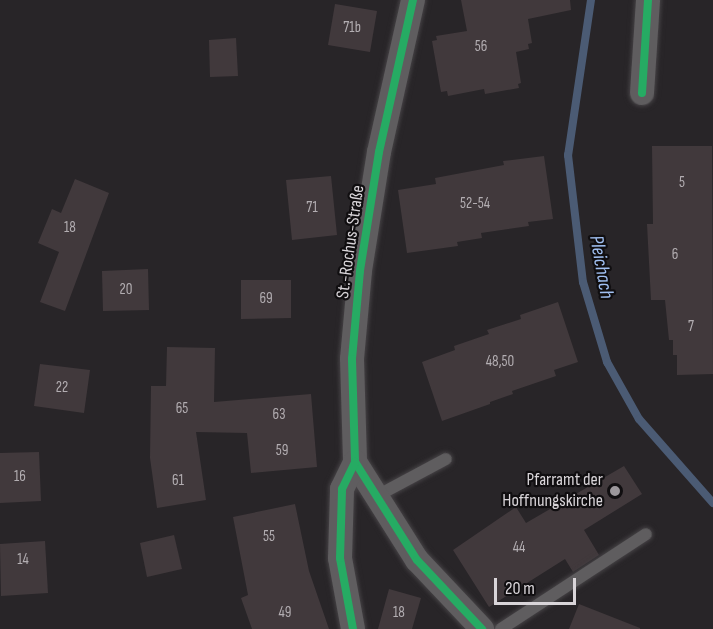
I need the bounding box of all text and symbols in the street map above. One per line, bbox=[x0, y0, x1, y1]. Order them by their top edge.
house number: 71b bbox=[343, 19, 361, 37]
house number: 56 bbox=[475, 38, 487, 56]
house number: 5 bbox=[679, 174, 685, 192]
street label: St.-Rochus-Straße bbox=[332, 184, 370, 300]
house number: 52-54 bbox=[460, 195, 490, 213]
house number: 71 bbox=[306, 199, 318, 217]
house number: 18 bbox=[64, 219, 76, 237]
water label: Pleichach bbox=[584, 233, 618, 301]
house number: 6 bbox=[672, 246, 678, 264]
house number: 20 bbox=[120, 281, 132, 299]
house number: 69 bbox=[259, 290, 273, 308]
house number: 7 bbox=[688, 318, 694, 336]
house number: 48,50 bbox=[486, 353, 514, 371]
house number: 22 bbox=[56, 379, 68, 397]
house number: 65 bbox=[176, 400, 188, 418]
house number: 63 bbox=[273, 406, 285, 424]
house number: 59 bbox=[276, 442, 288, 460]
house number: 16 bbox=[14, 468, 26, 486]
place label: Pfarramt der Hoffnungskirche bbox=[502, 470, 603, 512]
house number: 61 bbox=[172, 472, 184, 490]
marker: Pfarramt der Hoffnungskirche bbox=[608, 484, 622, 498]
house number: 55 bbox=[263, 528, 275, 546]
house number: 44 bbox=[513, 539, 525, 557]
house number: 14 bbox=[17, 551, 29, 569]
scale bar bbox=[497, 566, 580, 604]
text: 20 m bbox=[505, 578, 535, 599]
house number: 49 bbox=[279, 604, 291, 622]
house number: 18 bbox=[393, 604, 405, 622]

